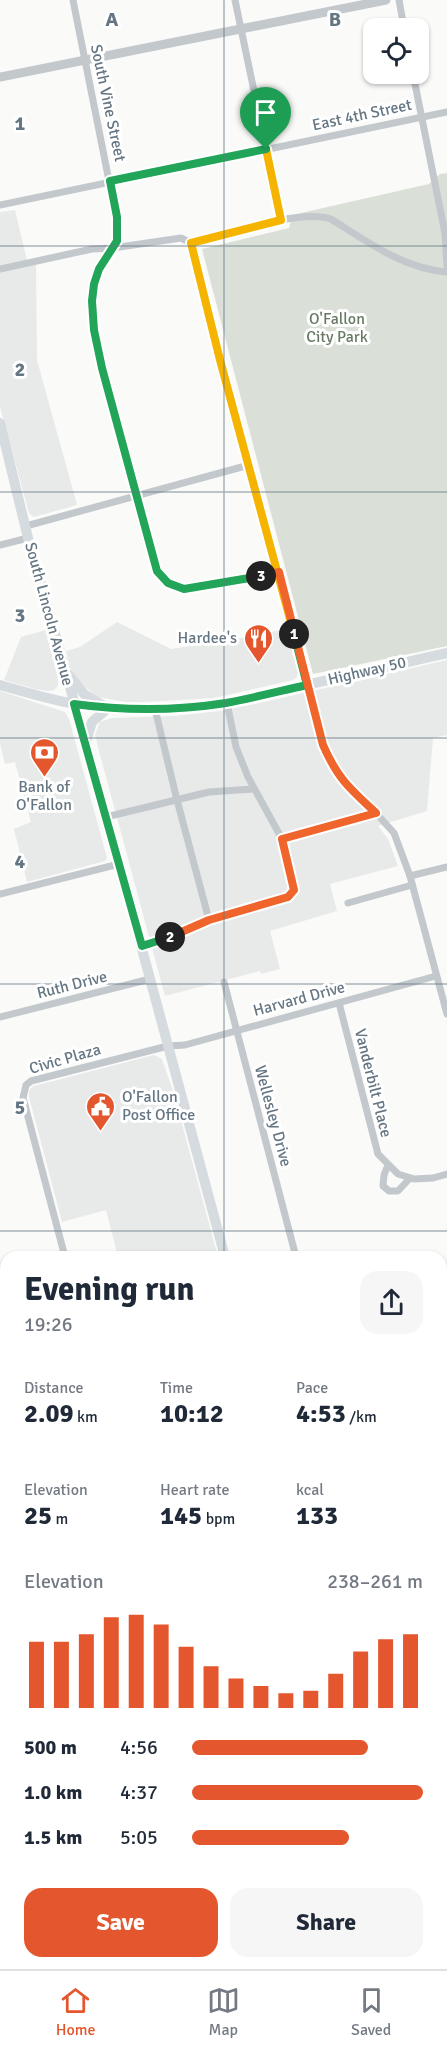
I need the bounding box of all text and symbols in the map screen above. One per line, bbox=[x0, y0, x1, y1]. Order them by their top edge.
text: A bbox=[106, 7, 119, 32]
text: B bbox=[329, 7, 341, 32]
map controls bbox=[363, 18, 429, 84]
button: locate bbox=[363, 18, 429, 84]
street label: South Vine Street bbox=[86, 43, 130, 164]
pin bbox=[240, 87, 291, 149]
street label: East 4th Street bbox=[310, 95, 414, 135]
icon: arrive bbox=[249, 96, 282, 129]
text: 1 bbox=[15, 111, 26, 136]
park label: O'Fallon City Park bbox=[306, 309, 368, 347]
text: 2 bbox=[15, 357, 25, 382]
street label: South Lincoln Avenue bbox=[20, 540, 78, 688]
pin: 3 bbox=[246, 561, 276, 591]
text: 3 bbox=[257, 566, 265, 586]
text: 3 bbox=[15, 603, 25, 628]
pin: 1 bbox=[279, 619, 309, 649]
restaurant icon: Hardee's bbox=[242, 622, 274, 664]
text: 1 bbox=[290, 624, 298, 644]
place label: Hardee's bbox=[178, 628, 237, 648]
street label: Highway 50 bbox=[326, 652, 408, 690]
bank icon: Bank of O'Fallon bbox=[28, 736, 60, 778]
place label: Bank of O'Fallon bbox=[16, 777, 72, 815]
text: 4 bbox=[15, 849, 26, 874]
pin: 2 bbox=[155, 922, 185, 952]
text: 2 bbox=[166, 927, 174, 947]
street label: Ruth Drive bbox=[35, 967, 109, 1003]
street label: Harvard Drive bbox=[251, 977, 347, 1021]
street label: Vanderbilt Place bbox=[350, 1027, 396, 1139]
street label: Civic Plaza bbox=[27, 1039, 103, 1079]
street label: Wellesley Drive bbox=[250, 1063, 296, 1169]
place label: O'Fallon Post Office bbox=[122, 1087, 195, 1125]
public building icon: O'Fallon Post Office bbox=[85, 1090, 117, 1132]
text: 5 bbox=[15, 1095, 25, 1120]
text: Evening run bbox=[24, 1269, 194, 1310]
button: share bbox=[360, 1271, 423, 1334]
text: 19:26 bbox=[24, 1312, 73, 1337]
text: Distance bbox=[24, 1378, 84, 1398]
text: Time bbox=[160, 1378, 193, 1398]
text: Pace bbox=[296, 1378, 328, 1398]
text: 2.09 bbox=[24, 1398, 74, 1430]
text: 10:12 bbox=[160, 1398, 224, 1430]
text: 4:53 bbox=[296, 1398, 346, 1430]
text: km bbox=[74, 1407, 98, 1427]
text: /km bbox=[346, 1407, 377, 1427]
text: Elevation bbox=[24, 1480, 88, 1500]
text: Heart rate bbox=[160, 1480, 229, 1500]
text: kcal bbox=[296, 1480, 324, 1500]
text: 25 bbox=[24, 1500, 52, 1532]
text: 145 bbox=[160, 1500, 202, 1532]
text: 133 bbox=[296, 1500, 338, 1532]
text: m bbox=[52, 1509, 68, 1529]
text: bpm bbox=[202, 1509, 235, 1529]
text: Elevation bbox=[24, 1569, 104, 1594]
text: 238–261 m bbox=[327, 1569, 423, 1594]
text: 500 m bbox=[24, 1735, 77, 1760]
text: 4:56 bbox=[120, 1735, 158, 1760]
text: 1.0 km bbox=[24, 1780, 82, 1805]
text: 4:37 bbox=[120, 1780, 158, 1805]
text: 1.5 km bbox=[24, 1825, 82, 1850]
text: 5:05 bbox=[120, 1825, 158, 1850]
button: Save bbox=[24, 1888, 218, 1957]
button: Share bbox=[230, 1888, 423, 1957]
tab: Home bbox=[56, 1984, 96, 2040]
tab: Map bbox=[207, 1984, 240, 2040]
tab: Saved bbox=[351, 1984, 391, 2040]

